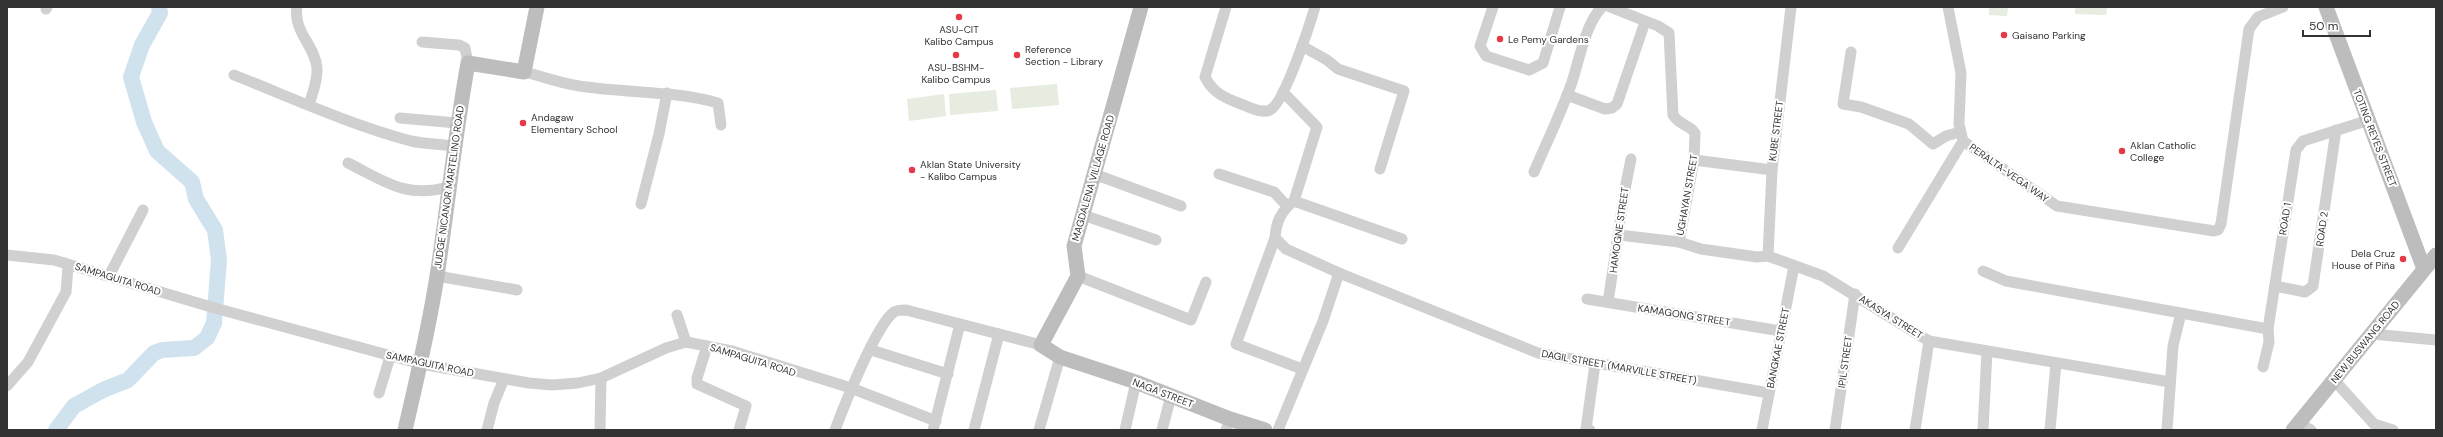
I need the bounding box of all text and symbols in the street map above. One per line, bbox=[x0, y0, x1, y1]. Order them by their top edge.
marker: ASU-CIT Kalibo Campus bbox=[954, 12, 964, 22]
scale bar bbox=[2303, 12, 2370, 38]
text: 50 m bbox=[2309, 18, 2338, 34]
place label: ASU-CIT Kalibo Campus bbox=[924, 23, 994, 48]
place label: Gaisano Parking bbox=[2012, 29, 2086, 42]
marker: Gaisano Parking bbox=[1999, 30, 2009, 40]
place label: Le Pemy Gardens bbox=[1508, 33, 1589, 46]
marker: Le Pemy Gardens bbox=[1495, 34, 1505, 44]
place label: Reference Section - Library bbox=[1025, 43, 1104, 68]
marker: ASU-BSHM- Kalibo Campus bbox=[951, 50, 961, 60]
marker: Reference Section - Library bbox=[1012, 50, 1022, 60]
place label: ASU-BSHM- Kalibo Campus bbox=[921, 61, 991, 86]
street label: TOTING REYES STREET bbox=[2350, 87, 2400, 189]
street label: KUBE STREET bbox=[1766, 100, 1786, 162]
street label: JUDGE NICANOR MARTELINO ROAD bbox=[431, 105, 467, 269]
place label: Andagaw Elementary School bbox=[531, 111, 618, 136]
street label: MAGDALENA VILLAGE ROAD bbox=[1069, 113, 1117, 243]
marker: Andagaw Elementary School bbox=[518, 118, 528, 128]
place label: Aklan Catholic College bbox=[2130, 139, 2196, 164]
street label: PERALTA-VEGA WAY bbox=[1967, 141, 2052, 205]
marker: Aklan Catholic College bbox=[2117, 146, 2127, 156]
street label: UGHAYAN STREET bbox=[1673, 153, 1701, 237]
place label: Aklan State University - Kalibo Campus bbox=[920, 158, 1021, 183]
marker: Aklan State University - Kalibo Campus bbox=[907, 165, 917, 175]
street label: HAMOGNE STREET bbox=[1607, 186, 1632, 274]
street label: ROAD 1 bbox=[2276, 202, 2294, 236]
street label: ROAD 2 bbox=[2313, 210, 2331, 247]
place label: Dela Cruz House of Piña bbox=[2332, 247, 2395, 272]
marker: Dela Cruz House of Piña bbox=[2398, 254, 2408, 264]
street label: SAMPAGUITA ROAD bbox=[73, 260, 163, 298]
street label: AKASYA STREET bbox=[1857, 292, 1926, 342]
street label: NEW BUSWANG ROAD bbox=[2328, 298, 2402, 386]
street label: KAMAGONG STREET bbox=[1637, 301, 1732, 329]
street label: BANGKAE STREET bbox=[1764, 306, 1792, 389]
street label: IPIL STREET bbox=[1835, 335, 1855, 389]
street label: SAMPAGUITA ROAD bbox=[708, 341, 798, 379]
street label: DAGIL STREET (MARVILLE STREET) bbox=[1540, 347, 1698, 387]
street label: SAMPAGUITA ROAD bbox=[385, 348, 475, 380]
street label: NAGA STREET bbox=[1131, 375, 1196, 411]

